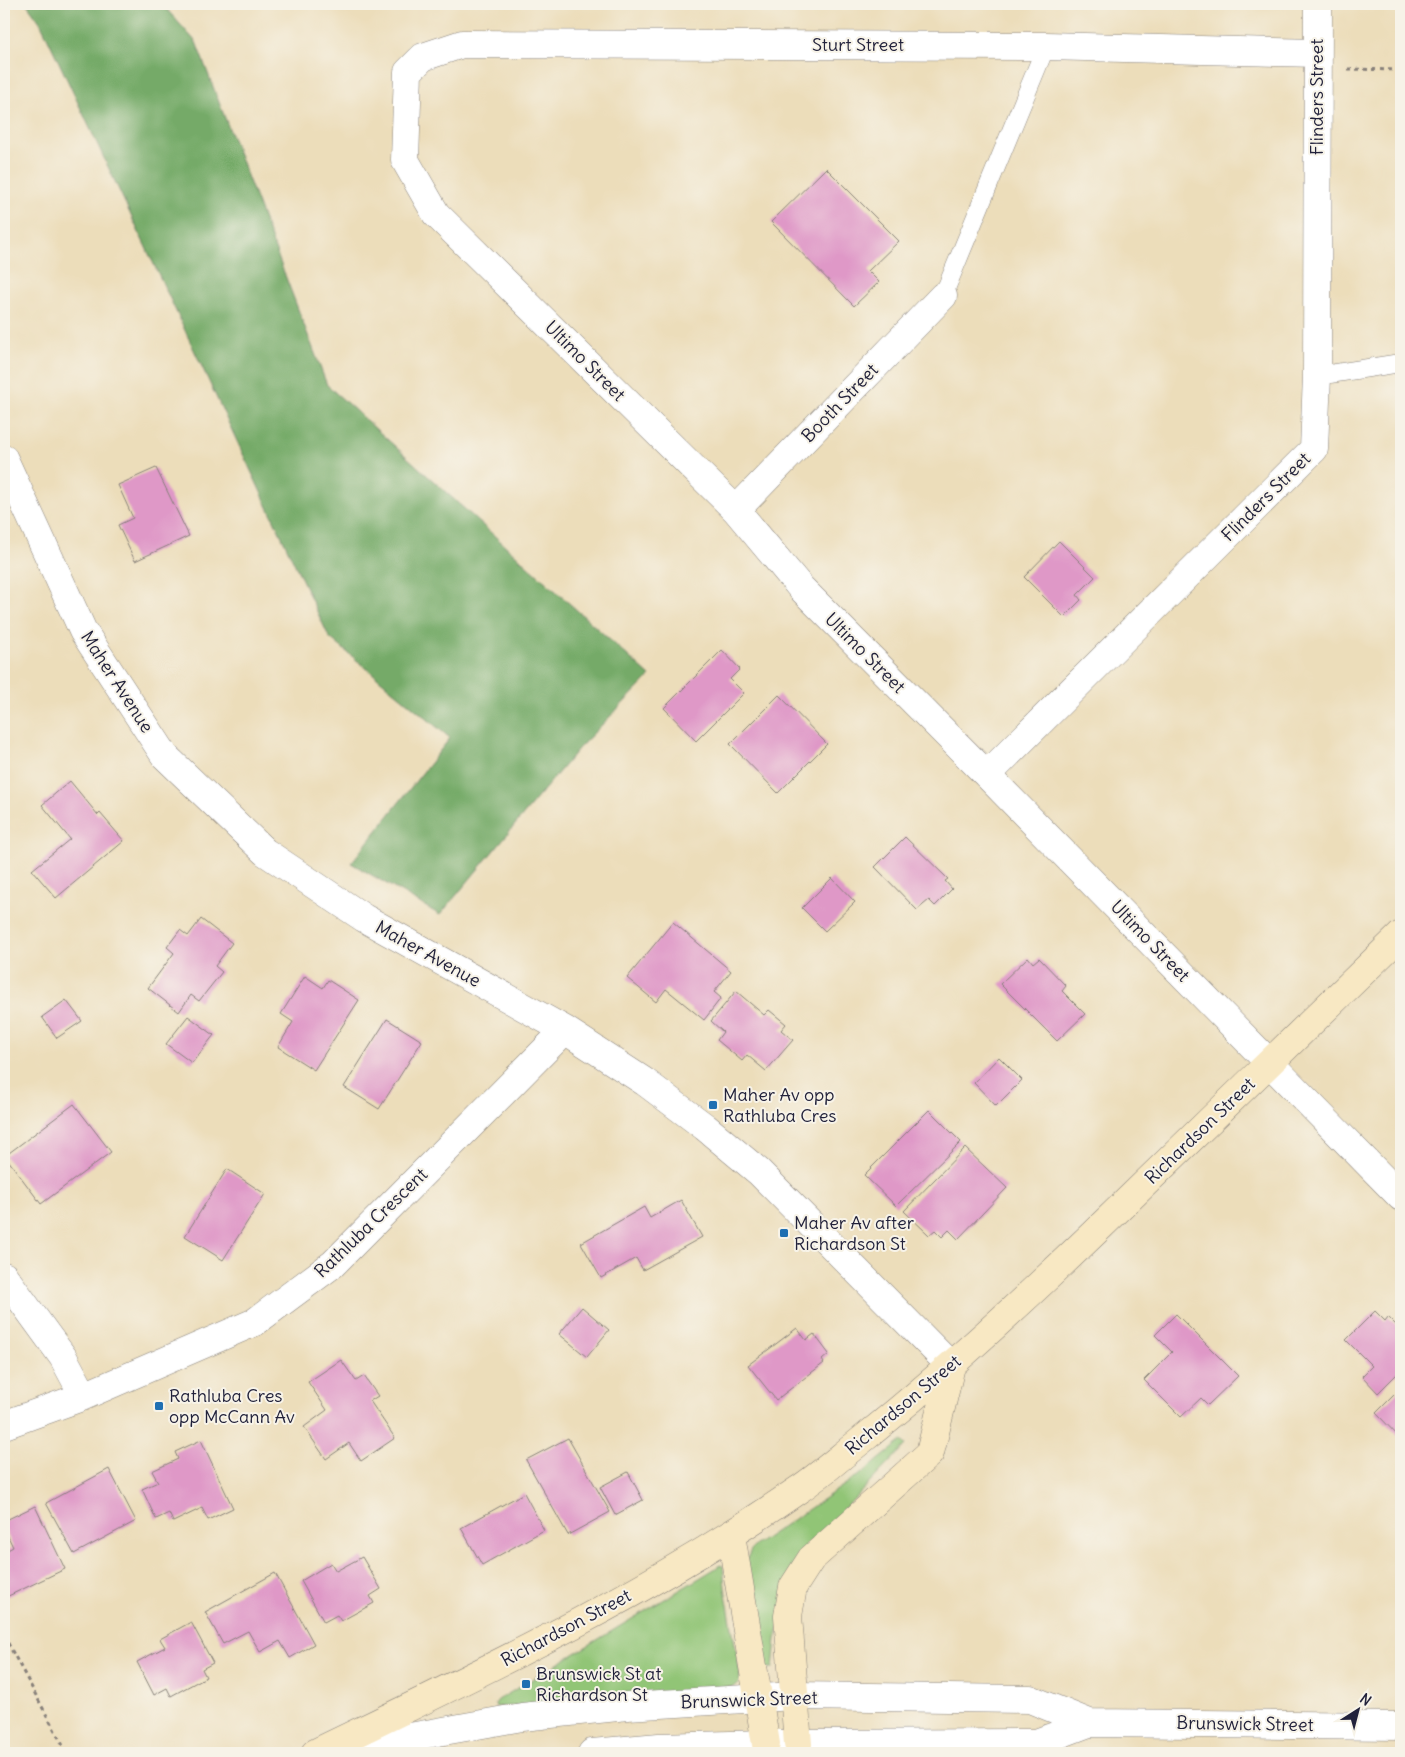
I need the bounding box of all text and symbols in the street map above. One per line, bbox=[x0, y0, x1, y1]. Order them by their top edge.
street label: Sturt Street bbox=[812, 33, 904, 56]
street label: Flinders Street bbox=[1305, 39, 1328, 155]
street label: Ultimo Street bbox=[540, 316, 630, 406]
street label: Booth Street bbox=[796, 358, 883, 447]
street label: Flinders Street bbox=[1216, 447, 1315, 546]
street label: Ultimo Street bbox=[820, 608, 910, 698]
street label: Maher Avenue bbox=[76, 626, 159, 737]
street label: Ultimo Street bbox=[1106, 895, 1195, 986]
street label: Maher Avenue bbox=[372, 915, 485, 992]
street label: Richardson Street bbox=[1140, 1072, 1259, 1189]
place label: Maher Av opp Rathluba Cres bbox=[723, 1083, 837, 1127]
marker: Maher Av opp Rathluba Cres bbox=[707, 1099, 719, 1111]
street label: Rathluba Crescent bbox=[309, 1163, 432, 1282]
place label: Maher Av after Richardson St bbox=[794, 1211, 915, 1255]
marker: Maher Av after Richardson St bbox=[778, 1227, 790, 1239]
street label: Richardson Street bbox=[840, 1349, 965, 1460]
place label: Rathluba Cres opp McCann Av bbox=[169, 1384, 295, 1428]
marker: Rathluba Cres opp McCann Av bbox=[153, 1400, 165, 1412]
street label: Richardson Street bbox=[497, 1584, 635, 1672]
place label: Brunswick St at Richardson St bbox=[536, 1662, 661, 1706]
marker: Brunswick St at Richardson St bbox=[520, 1678, 532, 1690]
north arrow bbox=[1332, 1684, 1382, 1734]
street label: Brunswick Street bbox=[680, 1686, 818, 1713]
text: N bbox=[1356, 1689, 1375, 1710]
street label: Brunswick Street bbox=[1176, 1711, 1314, 1736]

